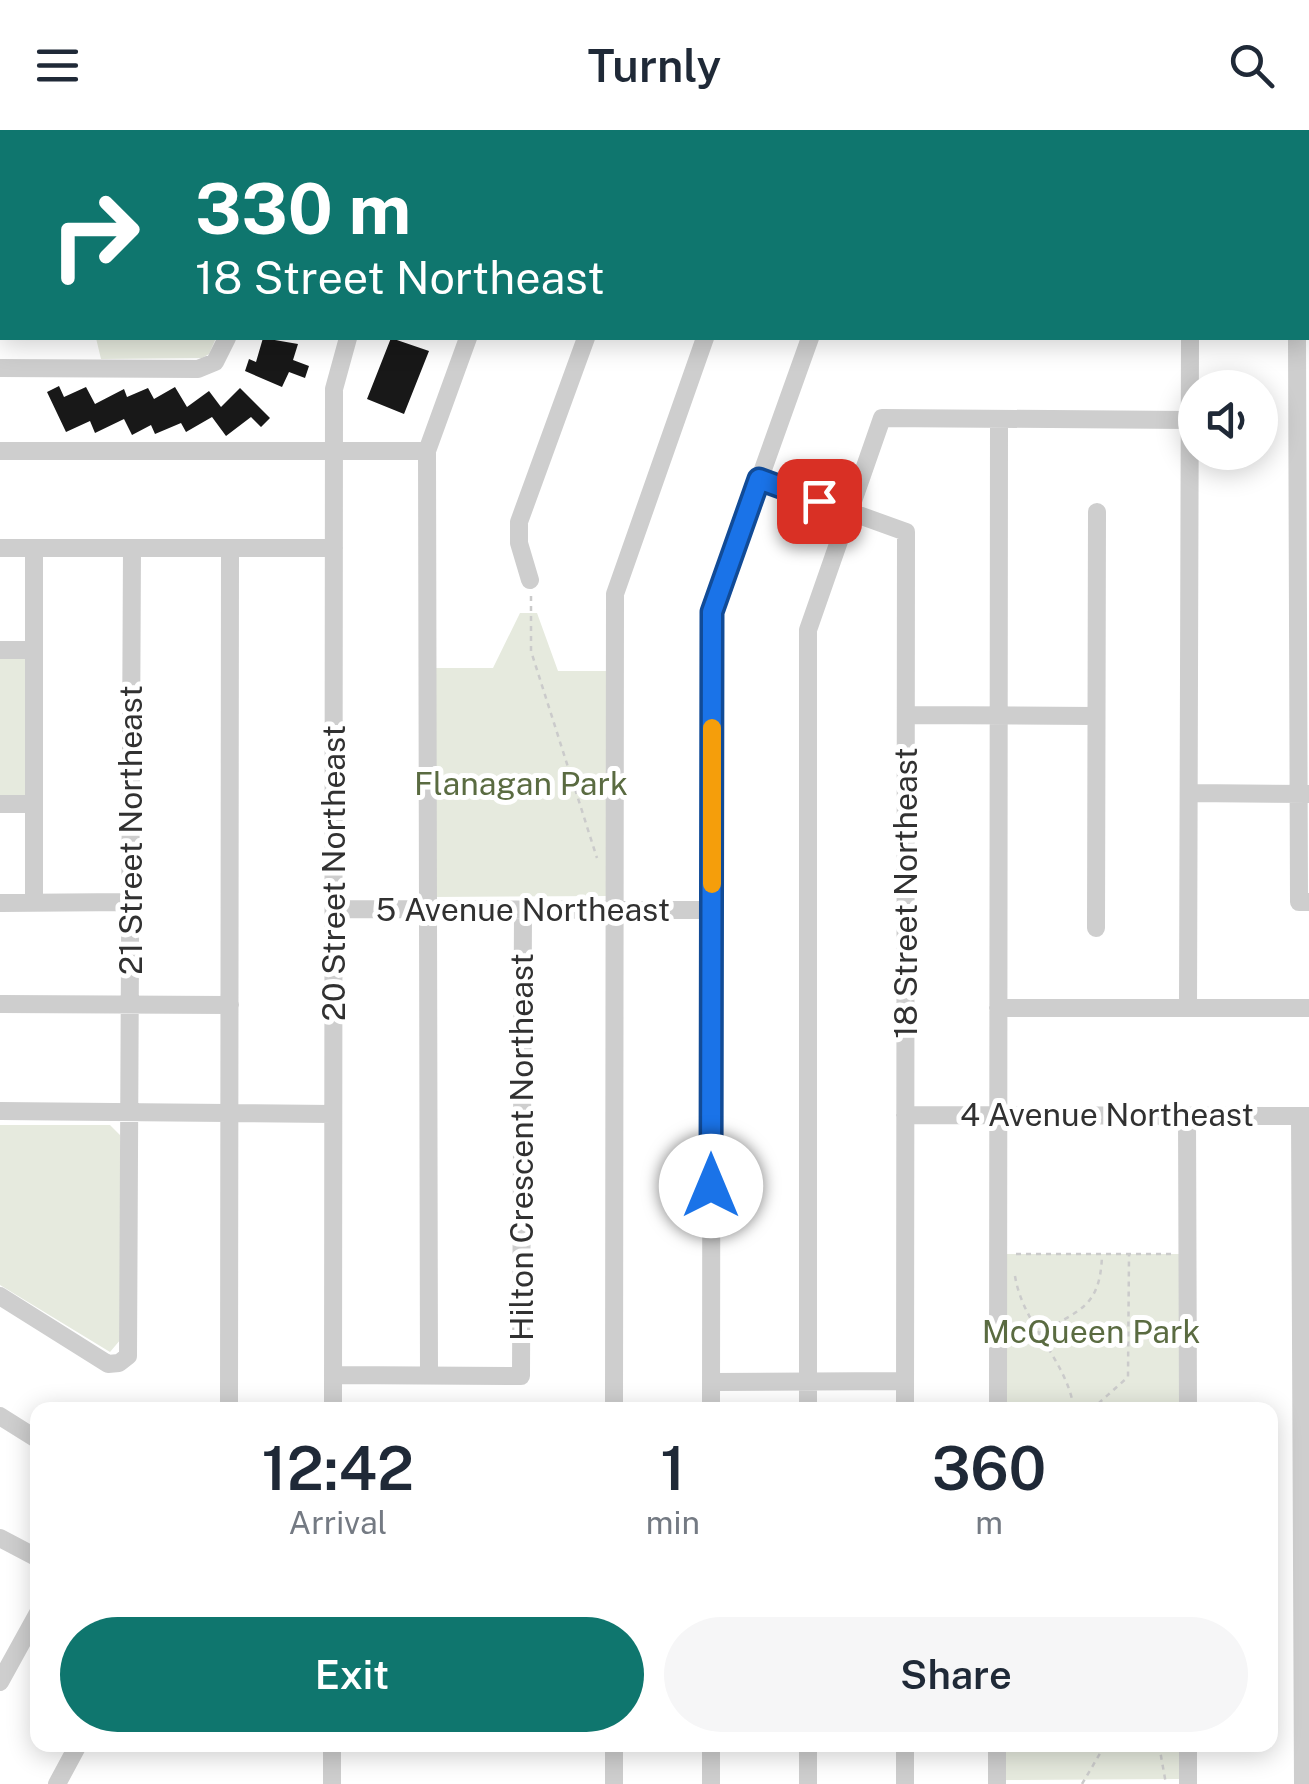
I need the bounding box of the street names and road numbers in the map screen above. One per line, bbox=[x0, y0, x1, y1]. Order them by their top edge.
street label: 21 Street Northeast bbox=[112, 685, 149, 975]
street label: 20 Street Northeast bbox=[315, 725, 352, 1021]
street label: 18 Street Northeast bbox=[887, 747, 924, 1039]
street label: 5 Avenue Northeast bbox=[376, 891, 670, 928]
street label: Hilton Crescent Northeast bbox=[503, 953, 540, 1341]
street label: 4 Avenue Northeast bbox=[960, 1096, 1254, 1133]

